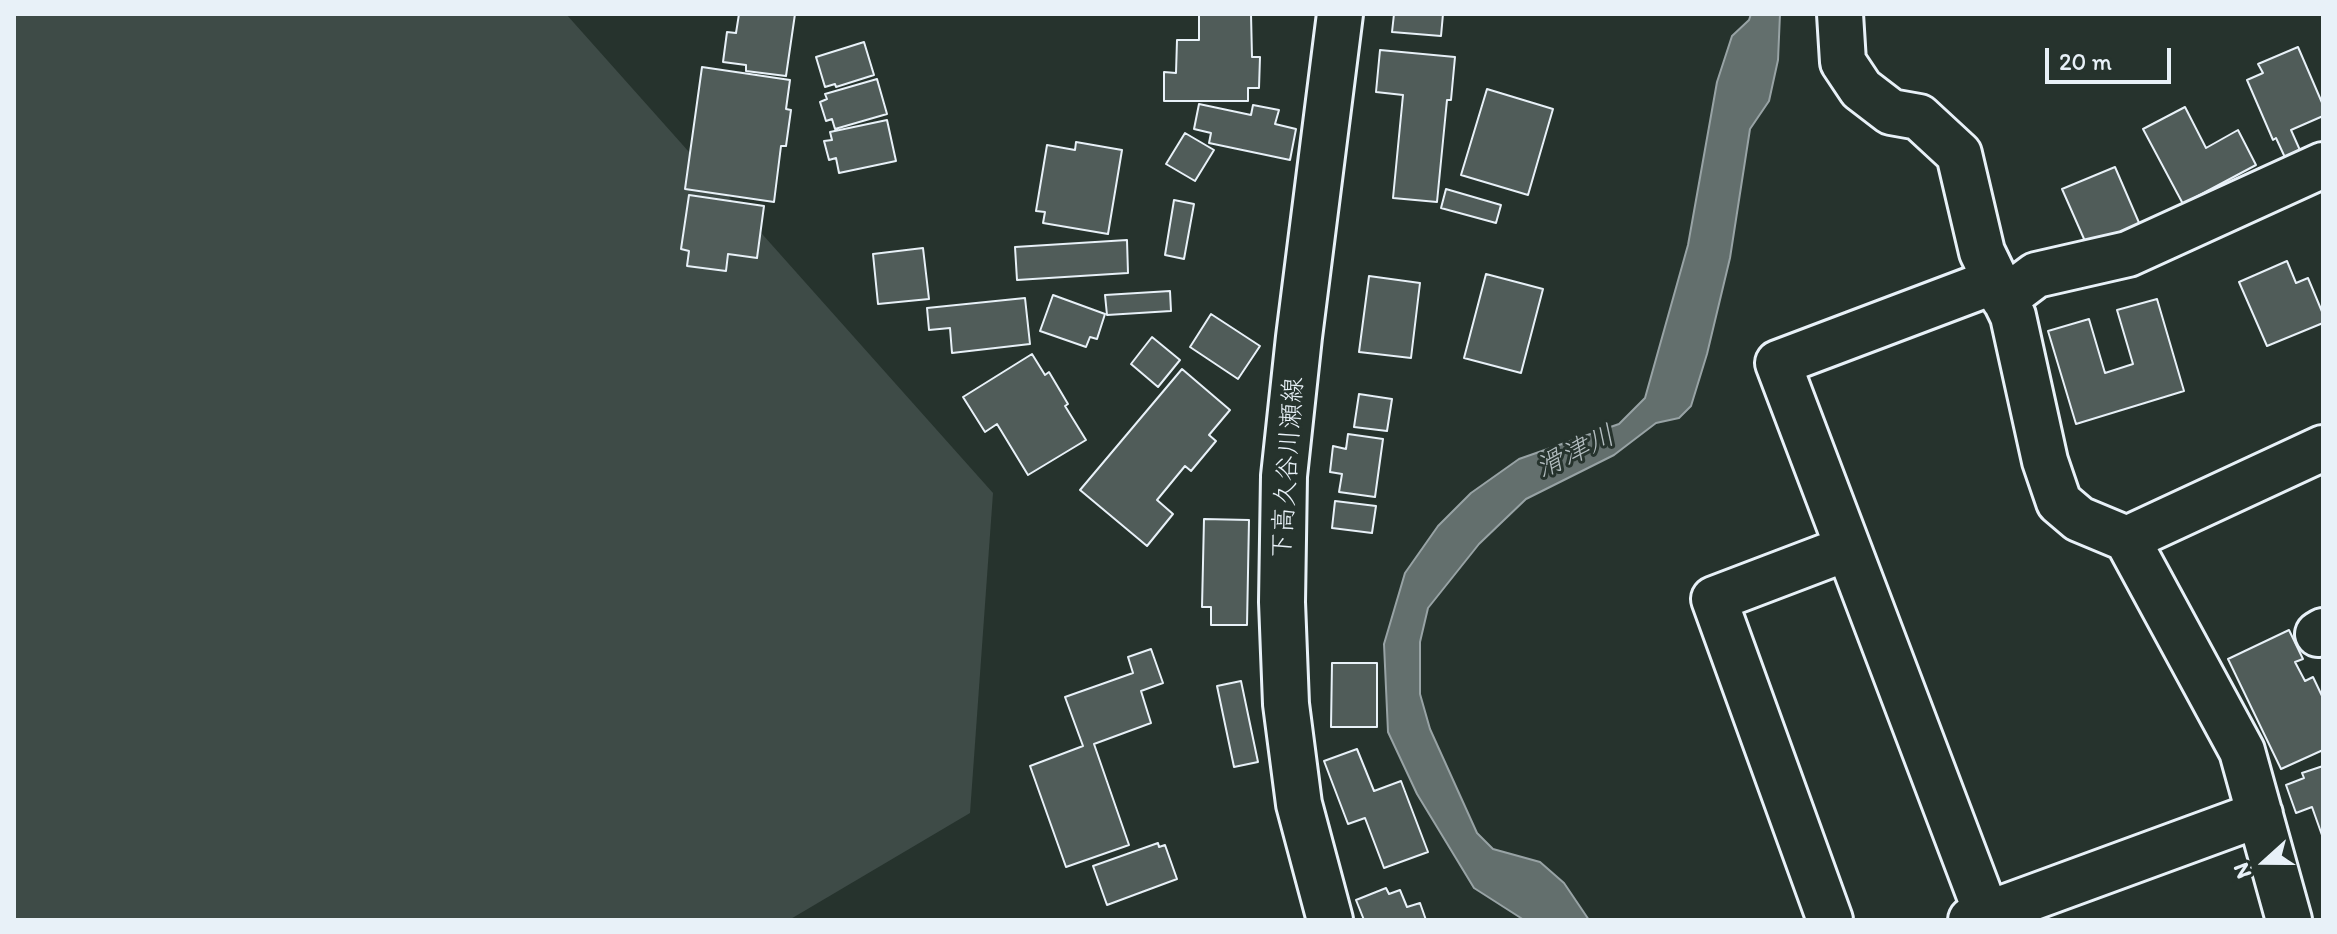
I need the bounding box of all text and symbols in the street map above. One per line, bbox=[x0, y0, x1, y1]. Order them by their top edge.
scale bar bbox=[2049, 32, 2175, 82]
text: 20 m bbox=[2059, 47, 2112, 76]
street label: 下高久谷川瀬線 bbox=[1267, 376, 1311, 560]
water label: 滑津川 bbox=[1531, 419, 1621, 487]
north arrow bbox=[2225, 822, 2305, 902]
text: N bbox=[2227, 859, 2257, 883]

